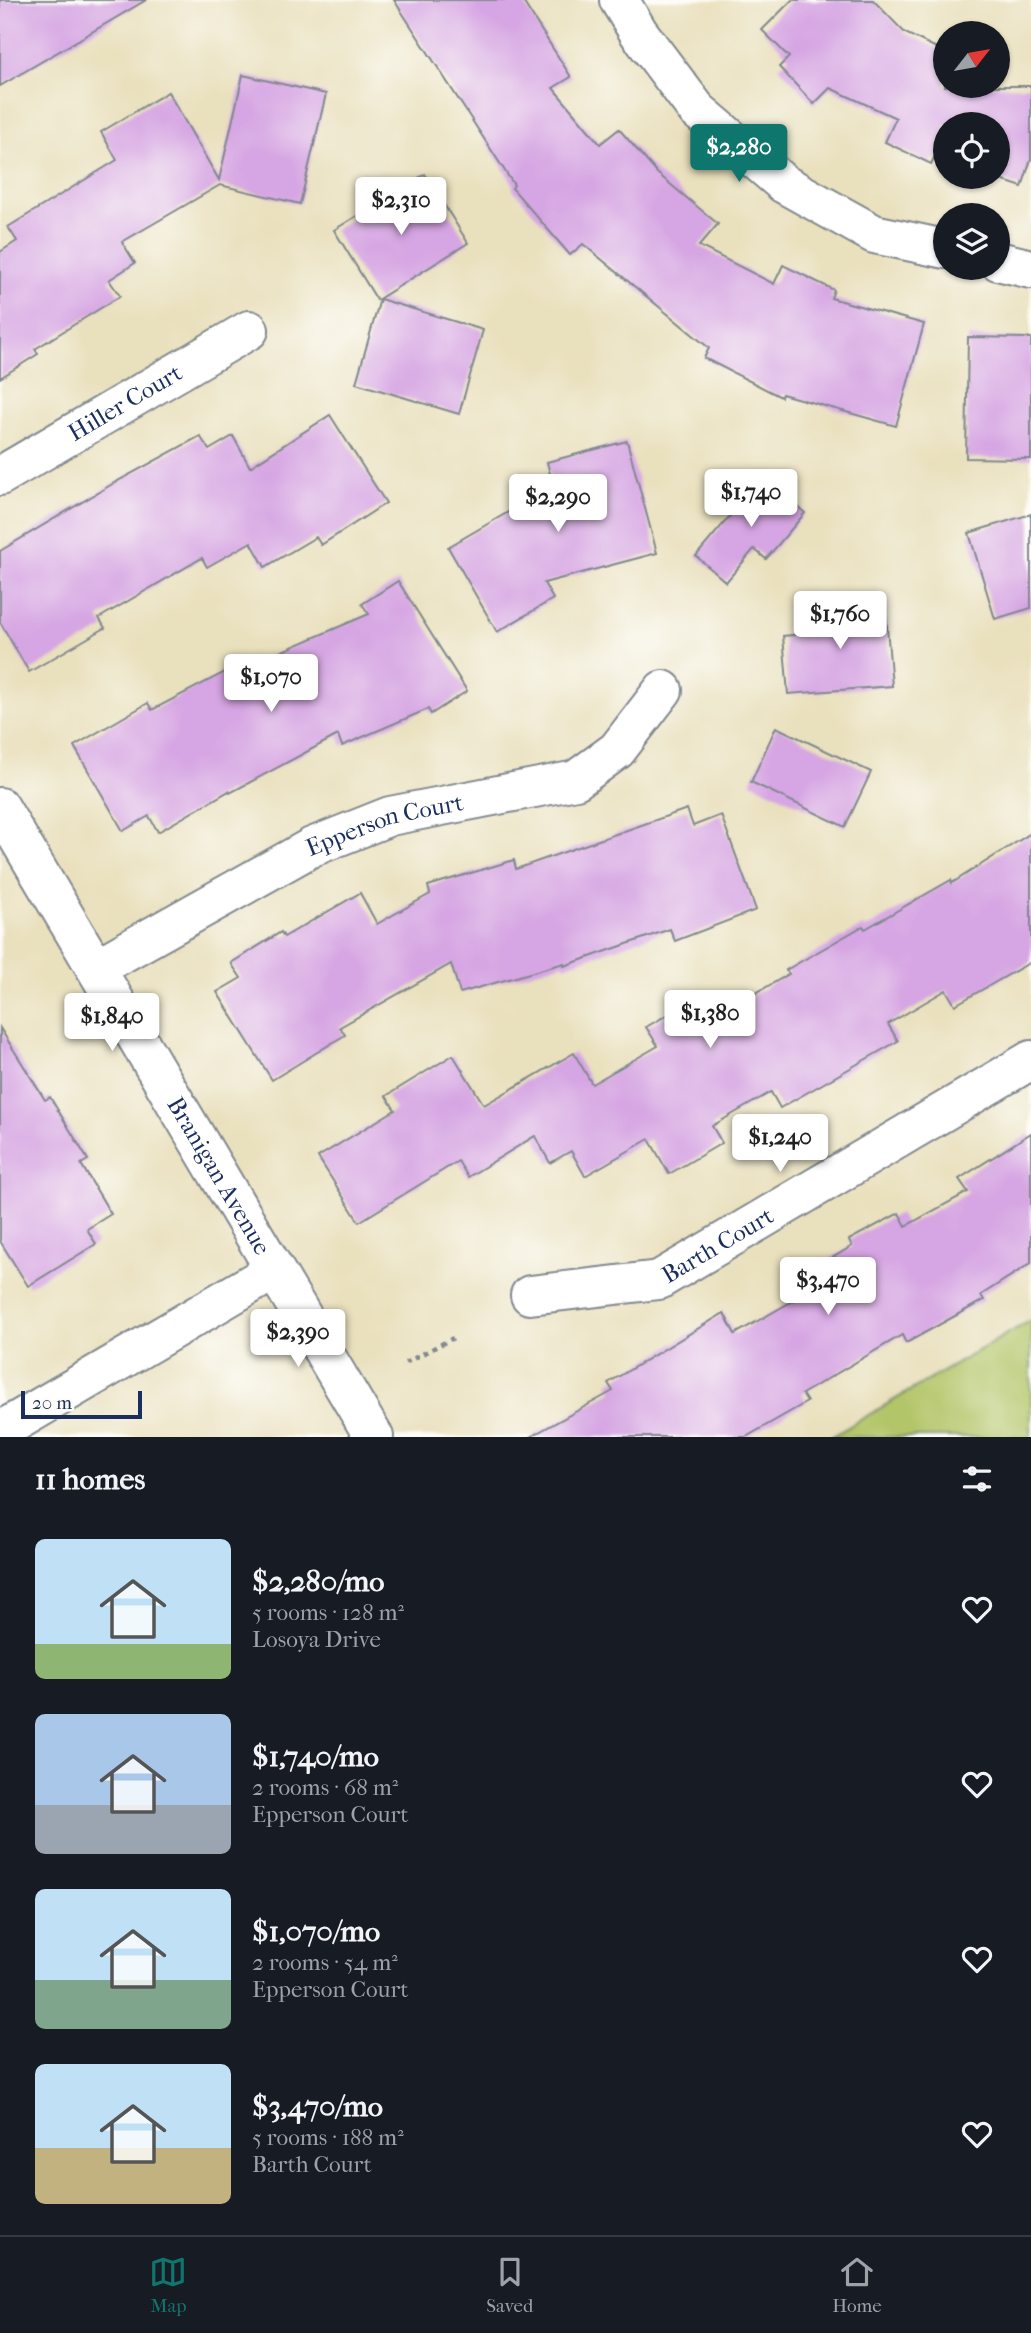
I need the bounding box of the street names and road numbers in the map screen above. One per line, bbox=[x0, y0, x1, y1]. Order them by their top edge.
street label: Hiller Court bbox=[63, 358, 187, 447]
street label: Epperson Court bbox=[302, 788, 466, 862]
street label: Branigan Avenue bbox=[161, 1092, 277, 1260]
street label: Barth Court bbox=[657, 1201, 779, 1289]

